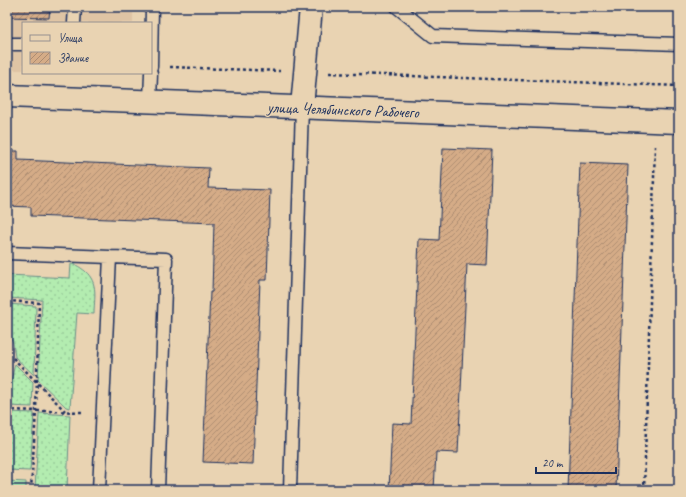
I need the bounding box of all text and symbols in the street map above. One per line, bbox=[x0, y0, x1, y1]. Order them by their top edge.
legend bbox=[22, 22, 152, 74]
text: Улица bbox=[58, 30, 83, 46]
text: Здание bbox=[58, 50, 89, 66]
street label: улица Челябинского Рабочего bbox=[266, 97, 421, 123]
scale bar bbox=[536, 449, 616, 475]
text: 20 m bbox=[542, 455, 564, 471]

